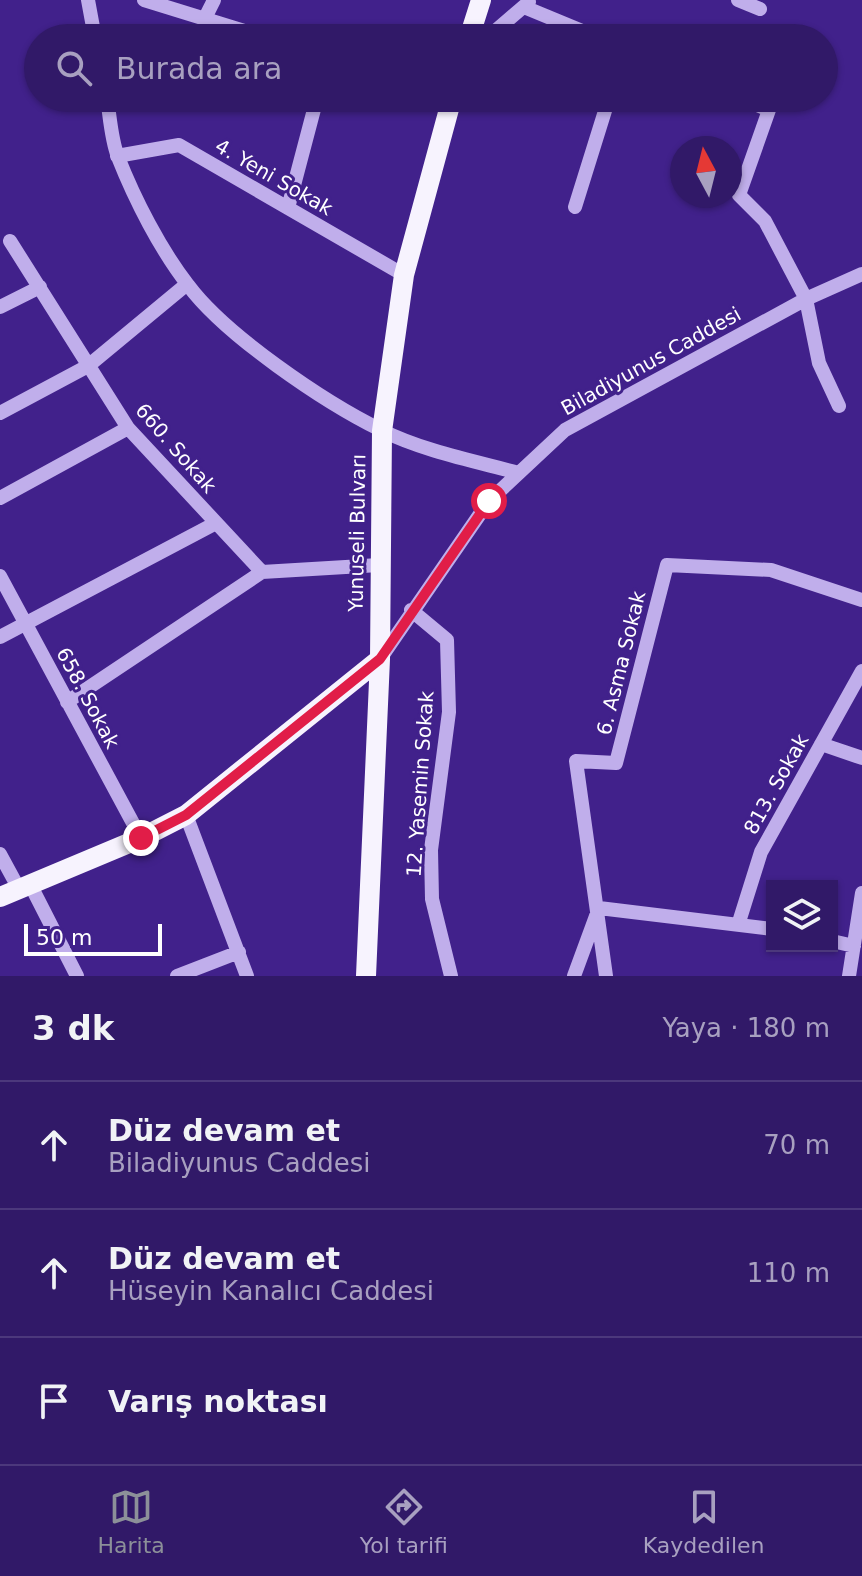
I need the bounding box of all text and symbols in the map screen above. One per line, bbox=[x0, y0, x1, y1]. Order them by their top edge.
search box bbox=[24, 24, 838, 112]
icon: search bbox=[52, 46, 96, 90]
text: Burada ara bbox=[116, 51, 282, 86]
street label: 4. Yeni Sokak bbox=[211, 134, 337, 221]
north arrow bbox=[670, 136, 742, 208]
street label: Biladiyunus Caddesi bbox=[557, 302, 745, 420]
street label: 660. Sokak bbox=[131, 398, 222, 498]
street label: Yunuseli Bulvarı bbox=[344, 454, 370, 613]
route start bbox=[471, 483, 507, 519]
street label: 6. Asma Sokak bbox=[591, 588, 651, 738]
street label: 658. Sokak bbox=[51, 643, 125, 753]
street label: 12. Yasemin Sokak bbox=[402, 690, 439, 878]
street label: 813. Sokak bbox=[739, 729, 814, 838]
route end bbox=[123, 820, 159, 856]
map controls bbox=[766, 880, 838, 952]
button: layers bbox=[766, 880, 838, 952]
scale bar bbox=[24, 920, 162, 956]
text: 50 m bbox=[36, 925, 92, 950]
text: 3 dk bbox=[32, 1008, 114, 1048]
text: Yaya · 180 m bbox=[662, 1013, 830, 1043]
text: Düz devam et bbox=[108, 1113, 340, 1148]
icon: ahead bbox=[32, 1123, 76, 1167]
text: 70 m bbox=[763, 1130, 830, 1160]
text: Biladiyunus Caddesi bbox=[108, 1148, 370, 1178]
text: Düz devam et bbox=[108, 1241, 340, 1276]
icon: ahead bbox=[32, 1251, 76, 1295]
text: 110 m bbox=[747, 1258, 830, 1288]
text: Hüseyin Kanalıcı Caddesi bbox=[108, 1276, 434, 1306]
icon: arrive bbox=[32, 1379, 76, 1423]
text: Varış noktası bbox=[108, 1384, 328, 1419]
tab: Harita bbox=[97, 1485, 165, 1558]
tab: Yol tarifi bbox=[360, 1485, 448, 1558]
tab: Kaydedilen bbox=[643, 1485, 765, 1558]

